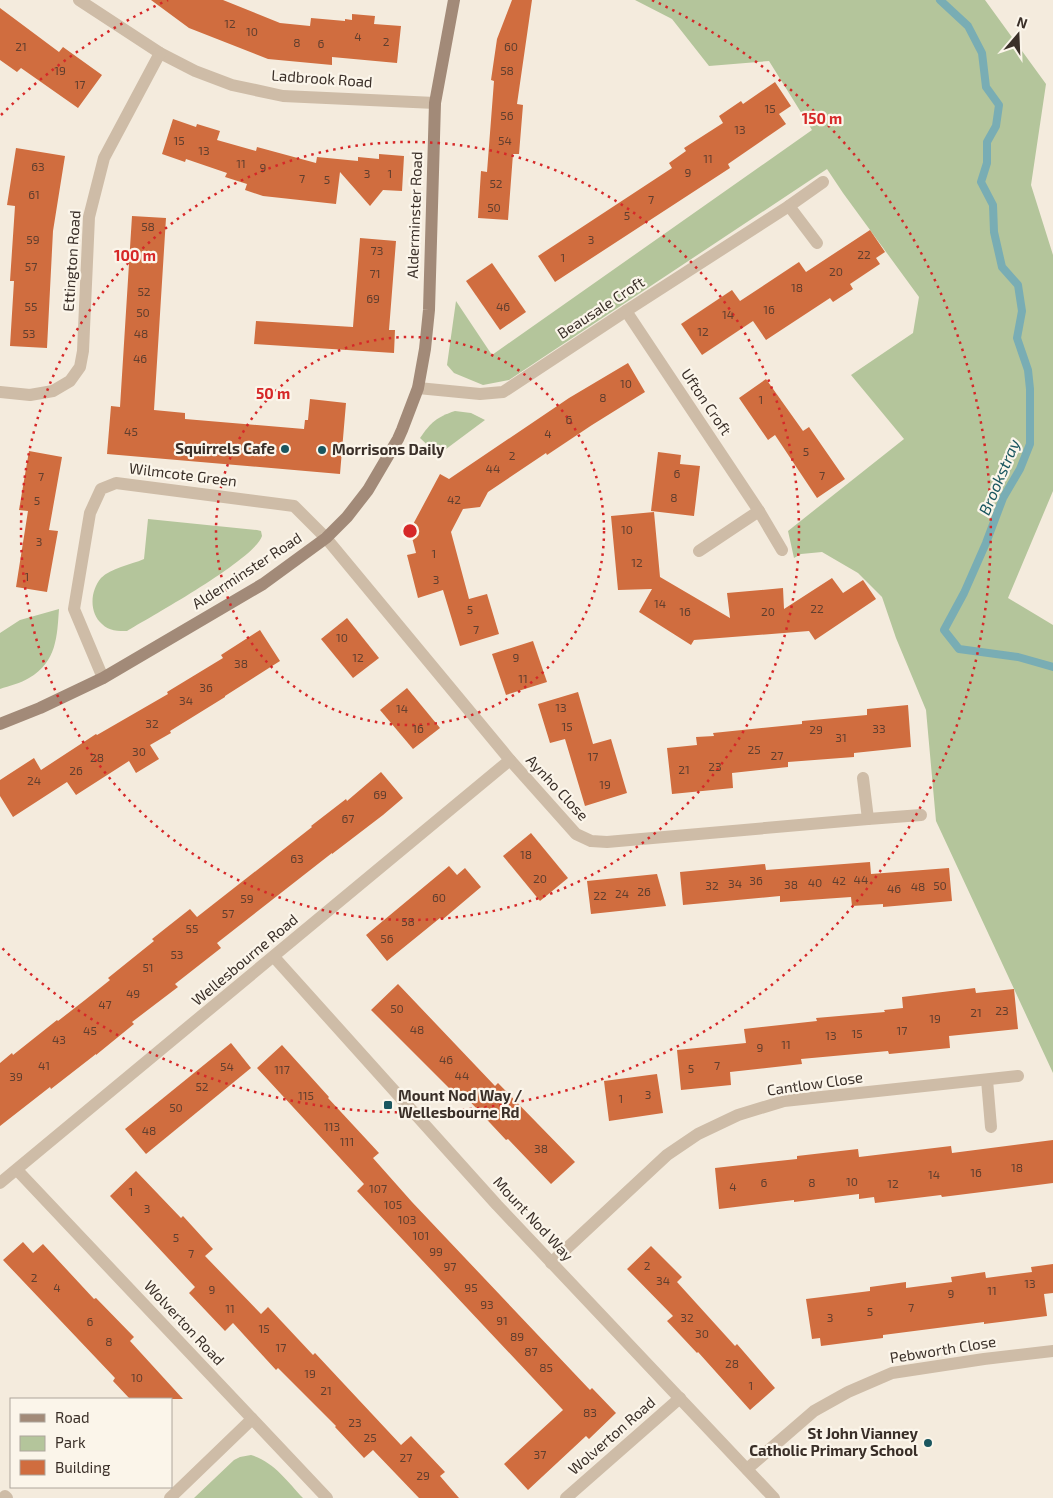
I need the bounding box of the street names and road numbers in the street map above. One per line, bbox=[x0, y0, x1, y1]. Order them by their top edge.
street label: Ladbrook Road bbox=[271, 65, 373, 91]
street label: Alderminster Road bbox=[403, 151, 425, 279]
street label: Ettington Road bbox=[58, 210, 84, 312]
street label: Beausale Croft bbox=[554, 272, 648, 342]
street label: Ufton Croft bbox=[678, 365, 736, 438]
street label: Wilmcote Green bbox=[128, 458, 238, 490]
street label: Alderminster Road bbox=[188, 528, 305, 612]
street label: Aynho Close bbox=[523, 751, 593, 824]
street label: Wellesbourne Road bbox=[188, 910, 301, 1009]
street label: Cantlow Close bbox=[766, 1067, 864, 1099]
street label: Mount Nod Way bbox=[490, 1172, 578, 1264]
street label: Wolverton Road bbox=[141, 1276, 229, 1368]
street label: Pebworth Close bbox=[889, 1332, 997, 1366]
street label: Wolverton Road bbox=[564, 1393, 659, 1478]

